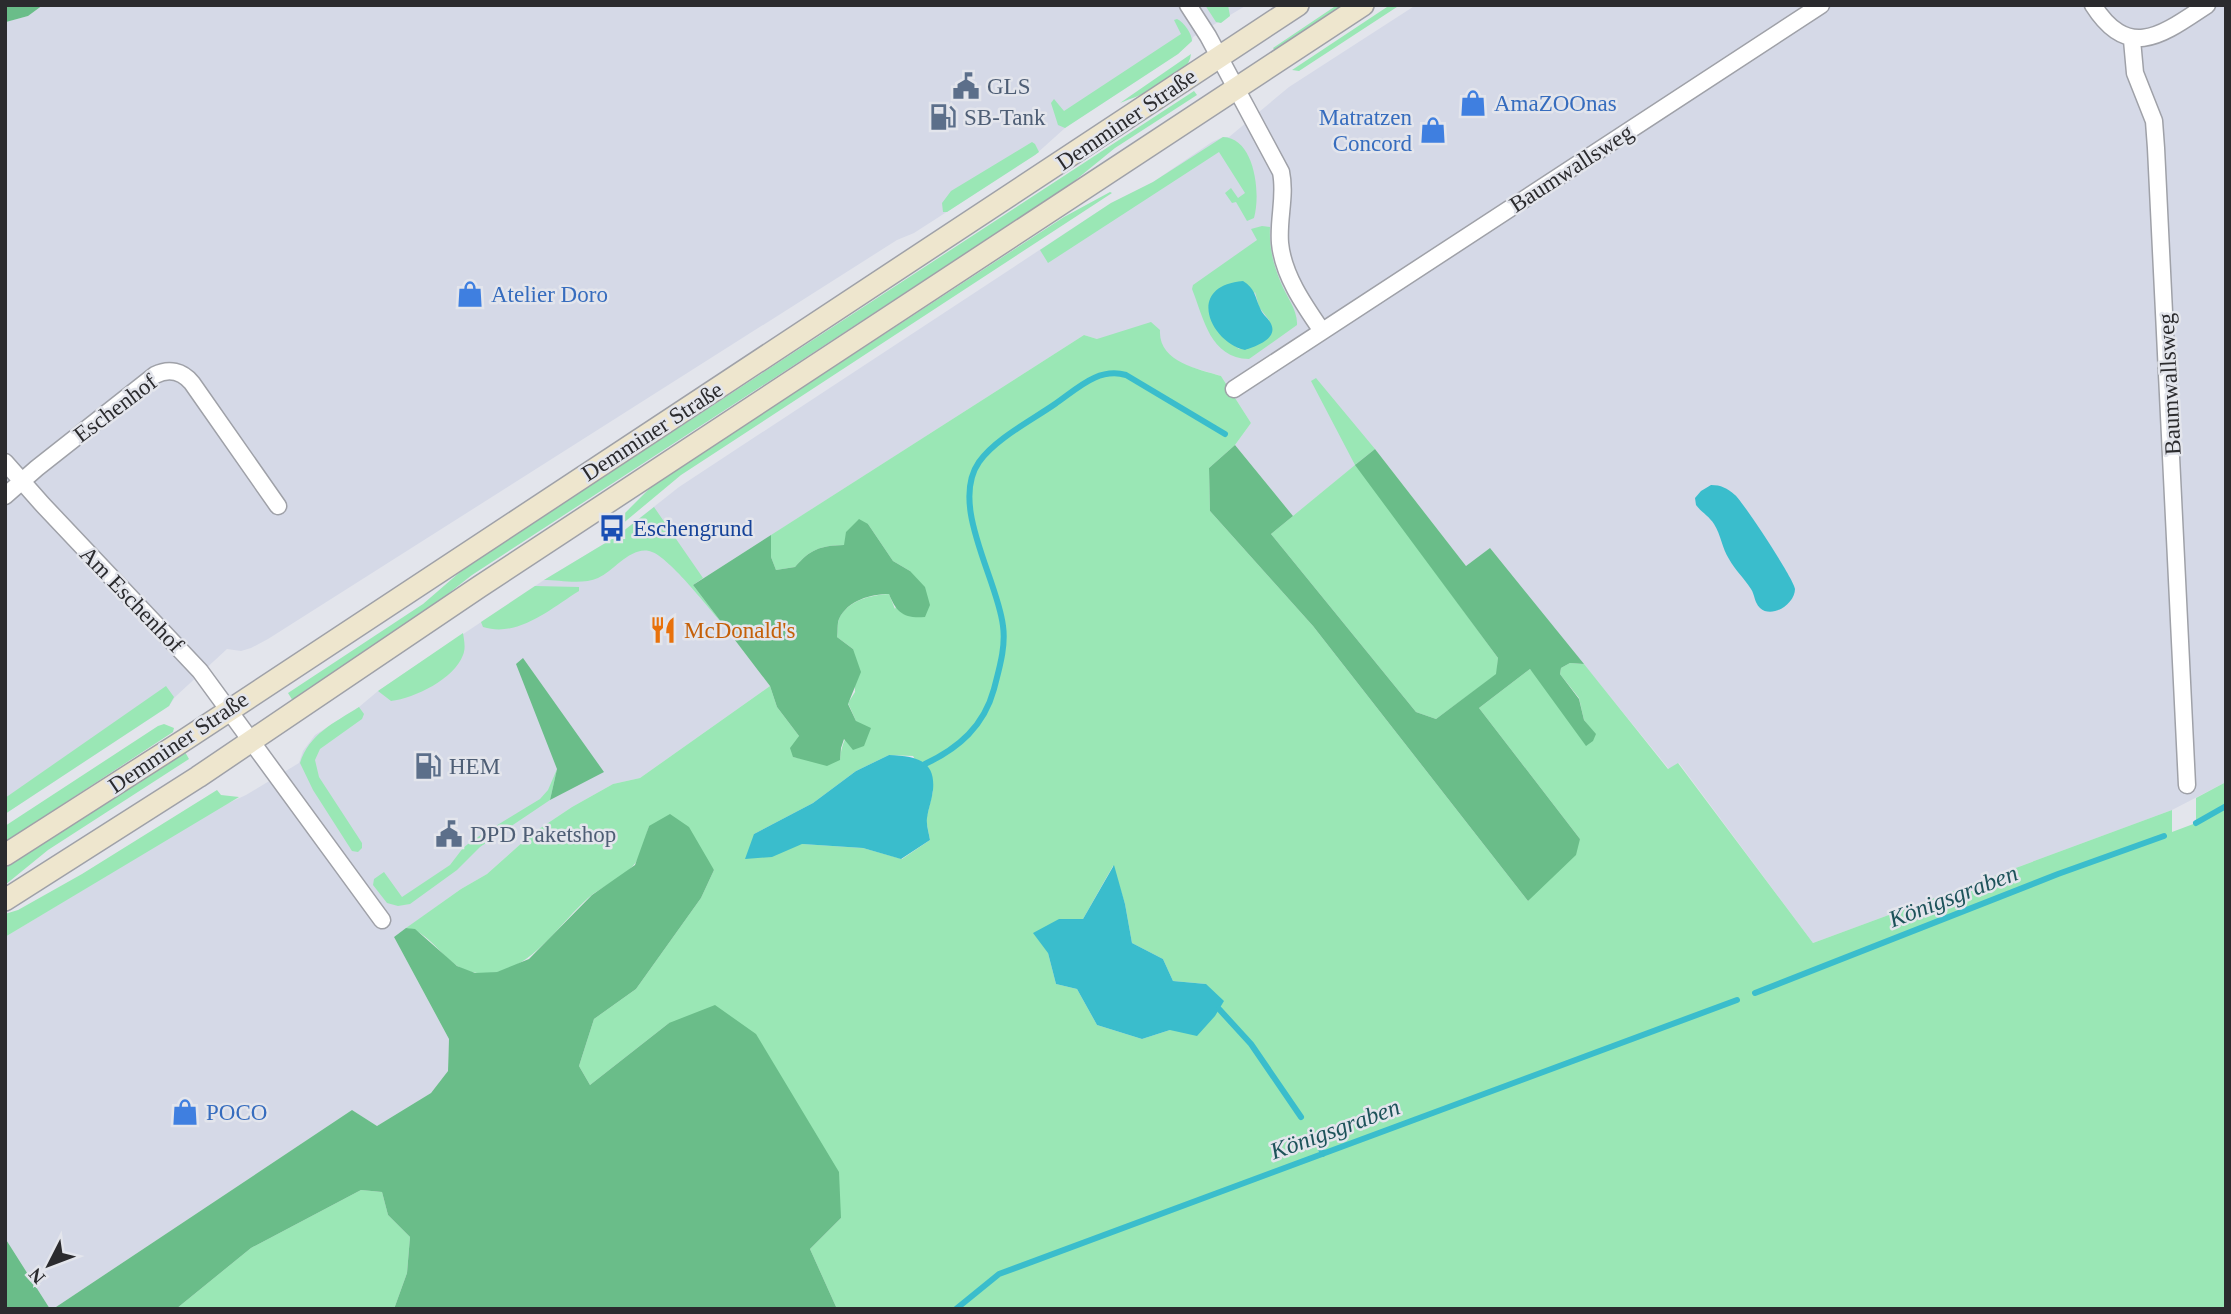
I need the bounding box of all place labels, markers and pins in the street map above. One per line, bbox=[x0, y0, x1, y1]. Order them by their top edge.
public building icon: GLS bbox=[951, 71, 981, 101]
place label: GLS bbox=[987, 74, 1030, 99]
shop icon: AmaZOOnas bbox=[1458, 88, 1488, 118]
place label: AmaZOOnas bbox=[1494, 91, 1617, 116]
fuel station icon: SB-Tank bbox=[928, 102, 958, 132]
place label: SB-Tank bbox=[964, 105, 1046, 130]
place label: Matratzen Concord bbox=[1319, 105, 1412, 156]
shop icon: Matratzen Concord bbox=[1418, 115, 1448, 145]
shop icon: Atelier Doro bbox=[455, 279, 485, 309]
place label: Atelier Doro bbox=[491, 282, 608, 307]
bus stop icon: Eschengrund bbox=[597, 513, 627, 543]
place label: Eschengrund bbox=[633, 516, 754, 541]
restaurant icon: McDonald's bbox=[648, 615, 678, 645]
place label: McDonald's bbox=[684, 618, 796, 643]
fuel station icon: HEM bbox=[413, 751, 443, 781]
place label: HEM bbox=[449, 754, 500, 779]
public building icon: DPD Paketshop bbox=[434, 819, 464, 849]
place label: DPD Paketshop bbox=[470, 822, 616, 847]
shop icon: POCO bbox=[170, 1097, 200, 1127]
place label: POCO bbox=[206, 1100, 267, 1125]

